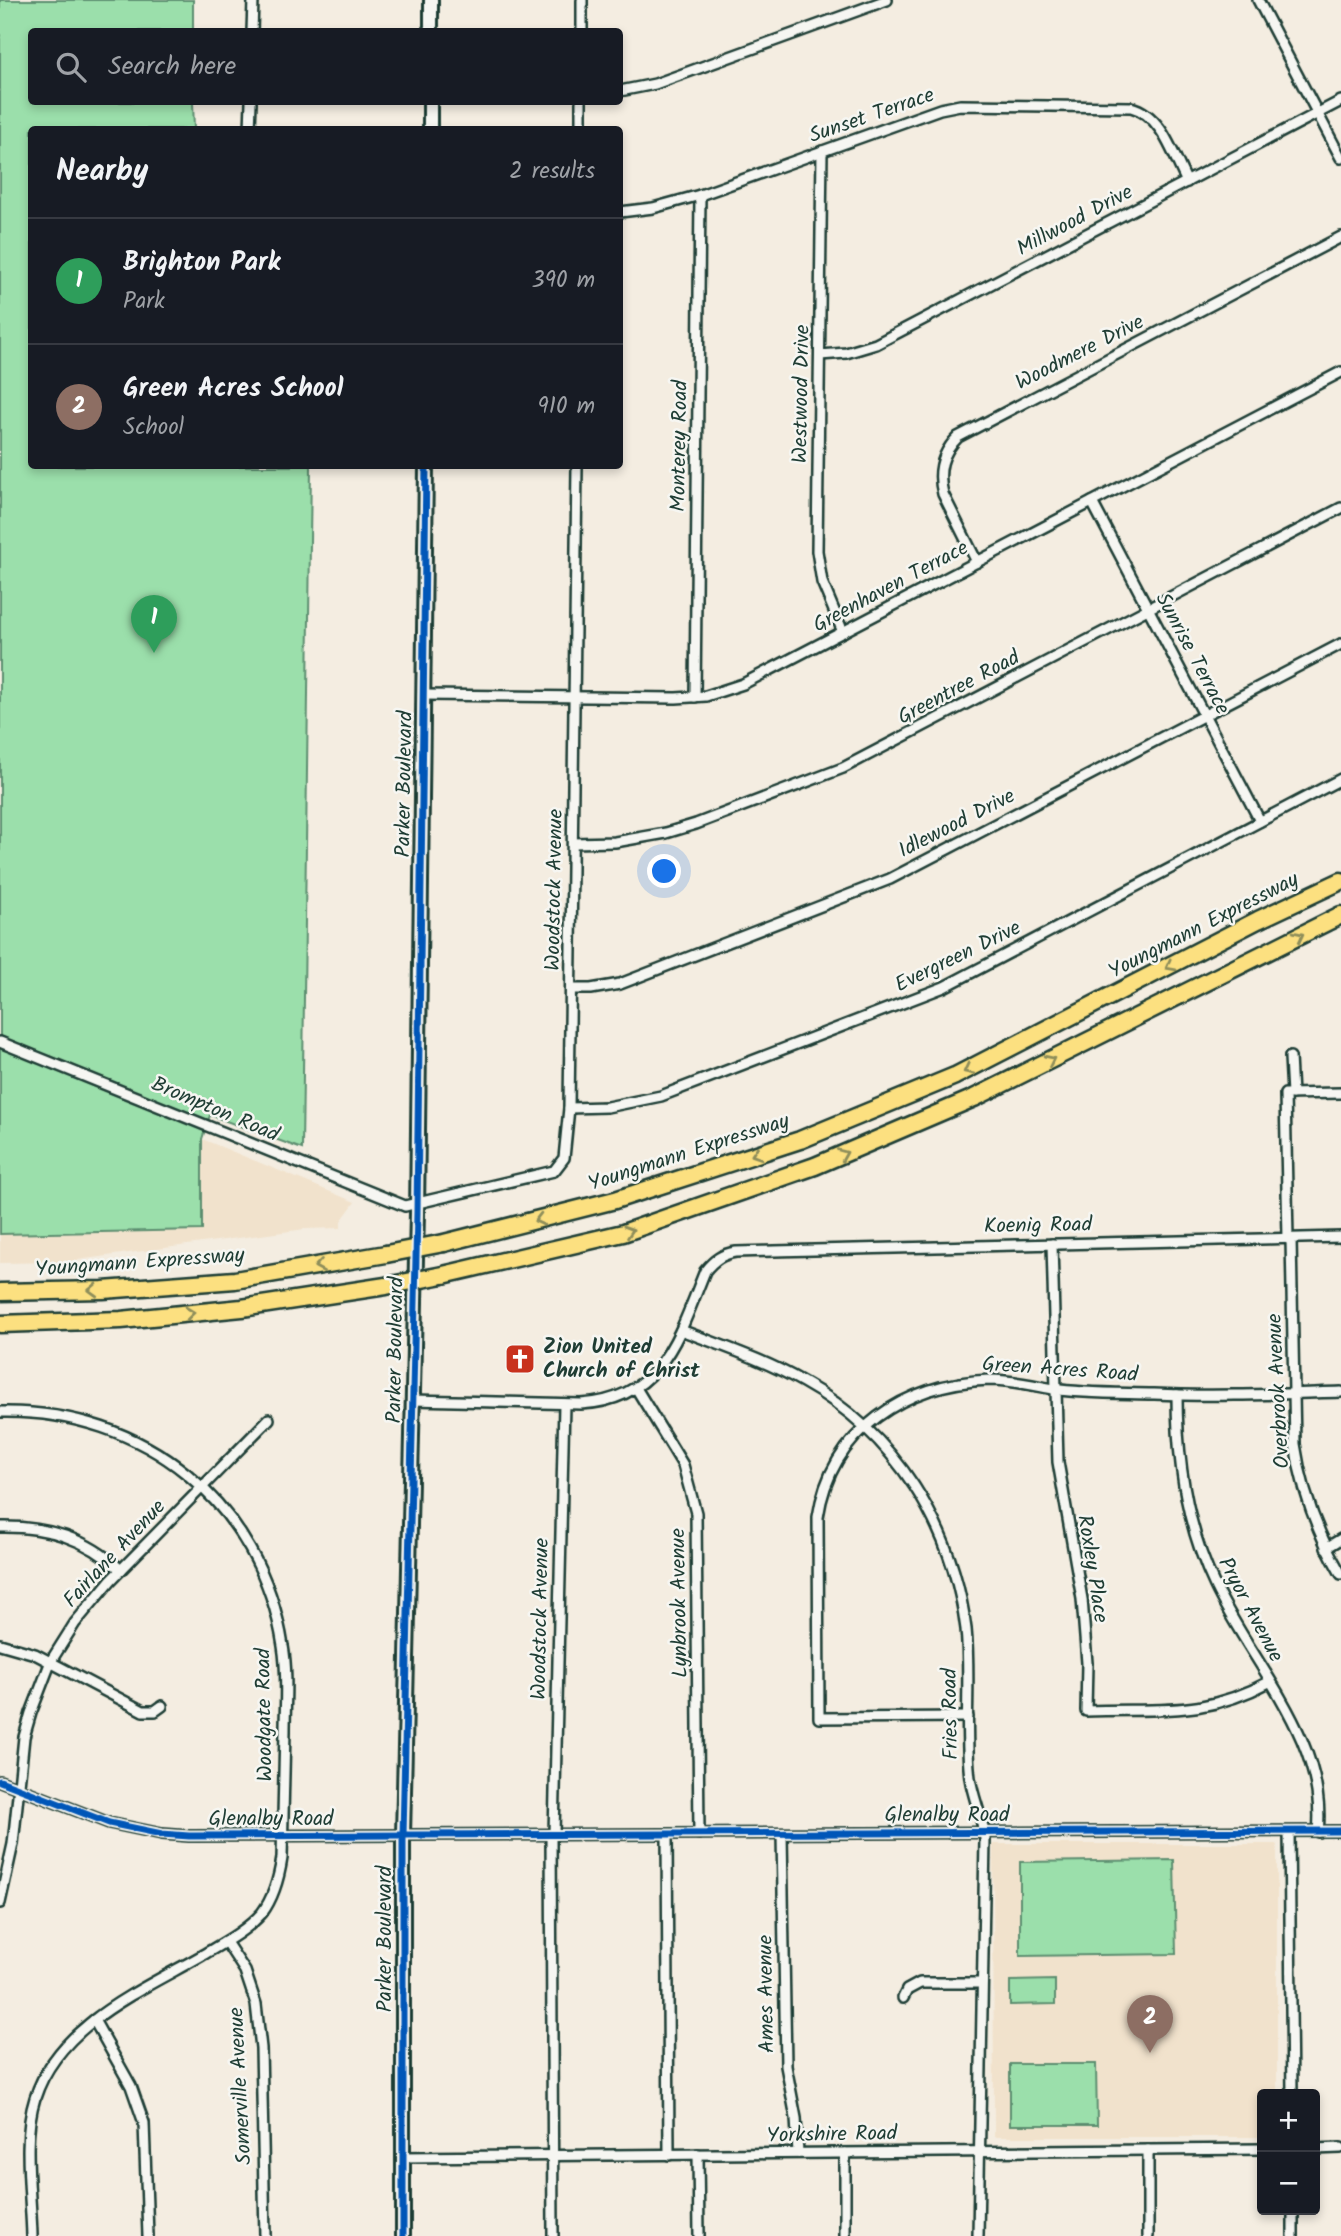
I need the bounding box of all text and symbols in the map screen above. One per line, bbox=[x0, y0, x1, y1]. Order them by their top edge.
search box bbox=[28, 28, 623, 105]
text: Search here bbox=[108, 46, 236, 88]
icon: search bbox=[52, 48, 90, 86]
street label: Sunset Terrace bbox=[805, 79, 940, 153]
text: Nearby bbox=[56, 148, 148, 196]
text: 2 results bbox=[509, 154, 595, 190]
street label: Millwood Drive bbox=[1011, 176, 1140, 266]
text: Brighton Park bbox=[123, 242, 280, 284]
text: 1 bbox=[76, 263, 82, 299]
text: 390 m bbox=[532, 263, 595, 299]
text: Park bbox=[123, 284, 165, 320]
street label: Woodmere Drive bbox=[1010, 306, 1151, 400]
street label: Westwood Drive bbox=[784, 324, 820, 464]
text: Green Acres School bbox=[123, 368, 343, 410]
street label: Monterey Road bbox=[662, 379, 698, 512]
text: 2 bbox=[72, 389, 86, 425]
text: 910 m bbox=[538, 389, 595, 425]
text: School bbox=[123, 410, 184, 446]
street label: Greenhaven Terrace bbox=[807, 532, 975, 642]
street label: Sunrise Terrace bbox=[1146, 587, 1238, 722]
pin: 1 bbox=[131, 595, 177, 653]
street label: Greentree Road bbox=[892, 642, 1027, 734]
street label: Parker Boulevard bbox=[387, 710, 423, 858]
street label: Idlewood Drive bbox=[893, 780, 1022, 868]
street label: Woodstock Avenue bbox=[537, 808, 573, 971]
your location bbox=[647, 854, 681, 888]
street label: Youngmann Expressway bbox=[1103, 864, 1305, 988]
street label: Evergreen Drive bbox=[889, 912, 1027, 1002]
one-way arrow bbox=[1291, 930, 1304, 944]
one-way arrow bbox=[1165, 957, 1177, 971]
one-way arrow bbox=[1043, 1055, 1055, 1069]
one-way arrow bbox=[962, 1061, 975, 1075]
street label: Brompton Road bbox=[146, 1068, 284, 1152]
street label: Youngmann Expressway bbox=[584, 1105, 794, 1201]
one-way arrow bbox=[751, 1146, 763, 1160]
one-way arrow bbox=[835, 1148, 848, 1162]
street label: Koenig Road bbox=[984, 1209, 1093, 1243]
one-way arrow bbox=[533, 1211, 545, 1226]
one-way arrow bbox=[622, 1225, 635, 1239]
street label: Youngmann Expressway bbox=[34, 1239, 246, 1287]
one-way arrow bbox=[313, 1258, 325, 1273]
street label: Parker Boulevard bbox=[378, 1276, 414, 1424]
one-way arrow bbox=[88, 1283, 99, 1298]
one-way arrow bbox=[185, 1306, 196, 1321]
street label: Overbrook Avenue bbox=[1258, 1312, 1300, 1469]
place label: Zion United Church of Christ bbox=[543, 1331, 700, 1388]
church icon: Zion United Church of Christ bbox=[503, 1342, 537, 1376]
street label: Green Acres Road bbox=[981, 1348, 1140, 1392]
street label: Fairlane Avenue bbox=[56, 1492, 175, 1616]
street label: Roxley Place bbox=[1067, 1513, 1117, 1626]
street label: Lynbrook Avenue bbox=[662, 1527, 698, 1678]
street label: Woodstock Avenue bbox=[523, 1537, 559, 1700]
street label: Pryor Avenue bbox=[1208, 1552, 1292, 1669]
street label: Woodgate Road bbox=[247, 1647, 283, 1782]
street label: Fries Road bbox=[934, 1667, 968, 1760]
street label: Glenalby Road bbox=[884, 1799, 1010, 1832]
street label: Glenalby Road bbox=[208, 1803, 334, 1836]
street label: Parker Boulevard bbox=[369, 1865, 402, 2012]
street label: Ames Avenue bbox=[749, 1934, 785, 2053]
pin: 2 bbox=[1127, 1995, 1173, 2053]
street label: Somerville Avenue bbox=[220, 2006, 262, 2166]
map controls bbox=[1257, 2089, 1320, 2215]
button: + bbox=[1257, 2089, 1320, 2152]
street label: Yorkshire Road bbox=[766, 2117, 898, 2153]
button: − bbox=[1257, 2152, 1320, 2215]

